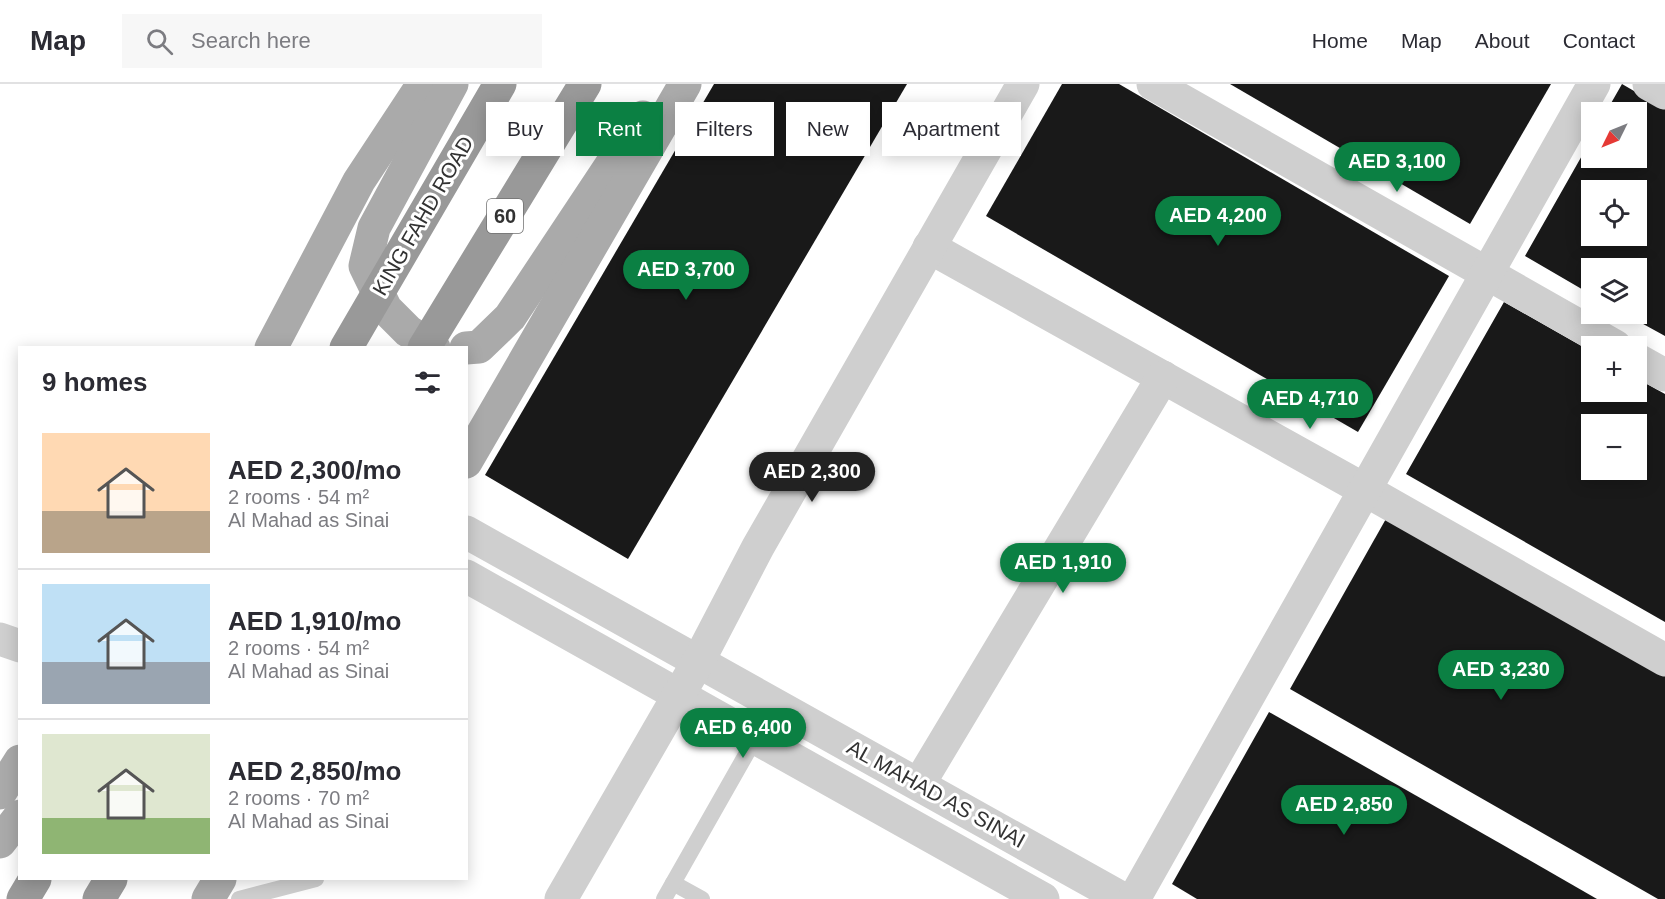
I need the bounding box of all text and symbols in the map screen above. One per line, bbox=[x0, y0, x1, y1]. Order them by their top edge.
search box bbox=[122, 14, 542, 68]
text: Map bbox=[30, 25, 86, 56]
icon: search bbox=[143, 25, 176, 58]
text: Search here bbox=[191, 28, 311, 53]
text: Home bbox=[1312, 29, 1368, 52]
text: Map bbox=[1401, 29, 1442, 52]
text: About bbox=[1475, 29, 1530, 52]
text: Contact bbox=[1563, 29, 1635, 52]
chip: Buy bbox=[486, 102, 564, 156]
chip: Rent bbox=[576, 102, 663, 156]
chip: Filters bbox=[675, 102, 774, 156]
chip: New bbox=[786, 102, 870, 156]
chip: Apartment bbox=[882, 102, 1021, 156]
north arrow bbox=[1581, 102, 1647, 168]
map controls bbox=[1581, 102, 1647, 480]
street label: KING FAHD ROAD bbox=[368, 132, 477, 299]
pin: AED 3,100 bbox=[1328, 142, 1466, 193]
text: AED 3,100 bbox=[1348, 150, 1446, 172]
button: locate bbox=[1581, 180, 1647, 246]
pin: AED 4,200 bbox=[1149, 196, 1287, 247]
road number: 60 bbox=[487, 199, 523, 233]
text: AED 4,200 bbox=[1169, 204, 1267, 226]
pin: AED 3,700 bbox=[617, 250, 755, 301]
text: AED 3,700 bbox=[637, 258, 735, 280]
button: layers bbox=[1581, 258, 1647, 324]
button: + bbox=[1581, 336, 1647, 402]
icon: filters bbox=[411, 366, 444, 399]
text: 9 homes bbox=[42, 367, 148, 397]
pin: AED 4,710 bbox=[1241, 379, 1379, 430]
text: AED 4,710 bbox=[1261, 387, 1359, 409]
button: − bbox=[1581, 414, 1647, 480]
pin: AED 2,300 bbox=[743, 452, 881, 503]
text: AED 2,300/mo bbox=[228, 455, 401, 485]
icon: home bbox=[90, 457, 162, 529]
text: AED 2,300 bbox=[763, 460, 861, 482]
text: 2 rooms · 54 m² bbox=[228, 486, 369, 508]
text: Al Mahad as Sinai bbox=[228, 509, 389, 531]
pin: AED 1,910 bbox=[994, 543, 1132, 594]
text: AED 1,910 bbox=[1014, 551, 1112, 573]
text: AED 1,910/mo bbox=[228, 606, 401, 636]
icon: home bbox=[90, 608, 162, 680]
text: 2 rooms · 54 m² bbox=[228, 637, 369, 659]
pin: AED 3,230 bbox=[1432, 650, 1570, 701]
text: AED 3,230 bbox=[1452, 658, 1550, 680]
text: Al Mahad as Sinai bbox=[228, 660, 389, 682]
pin: AED 6,400 bbox=[674, 708, 812, 759]
text: AED 6,400 bbox=[694, 716, 792, 738]
street label: AL MAHAD AS SINAI bbox=[843, 735, 1029, 852]
text: AED 2,850/mo bbox=[228, 756, 401, 786]
icon: home bbox=[90, 758, 162, 830]
pin: AED 2,850 bbox=[1275, 785, 1413, 836]
text: 2 rooms · 70 m² bbox=[228, 787, 369, 809]
text: AED 2,850 bbox=[1295, 793, 1393, 815]
text: Al Mahad as Sinai bbox=[228, 810, 389, 832]

